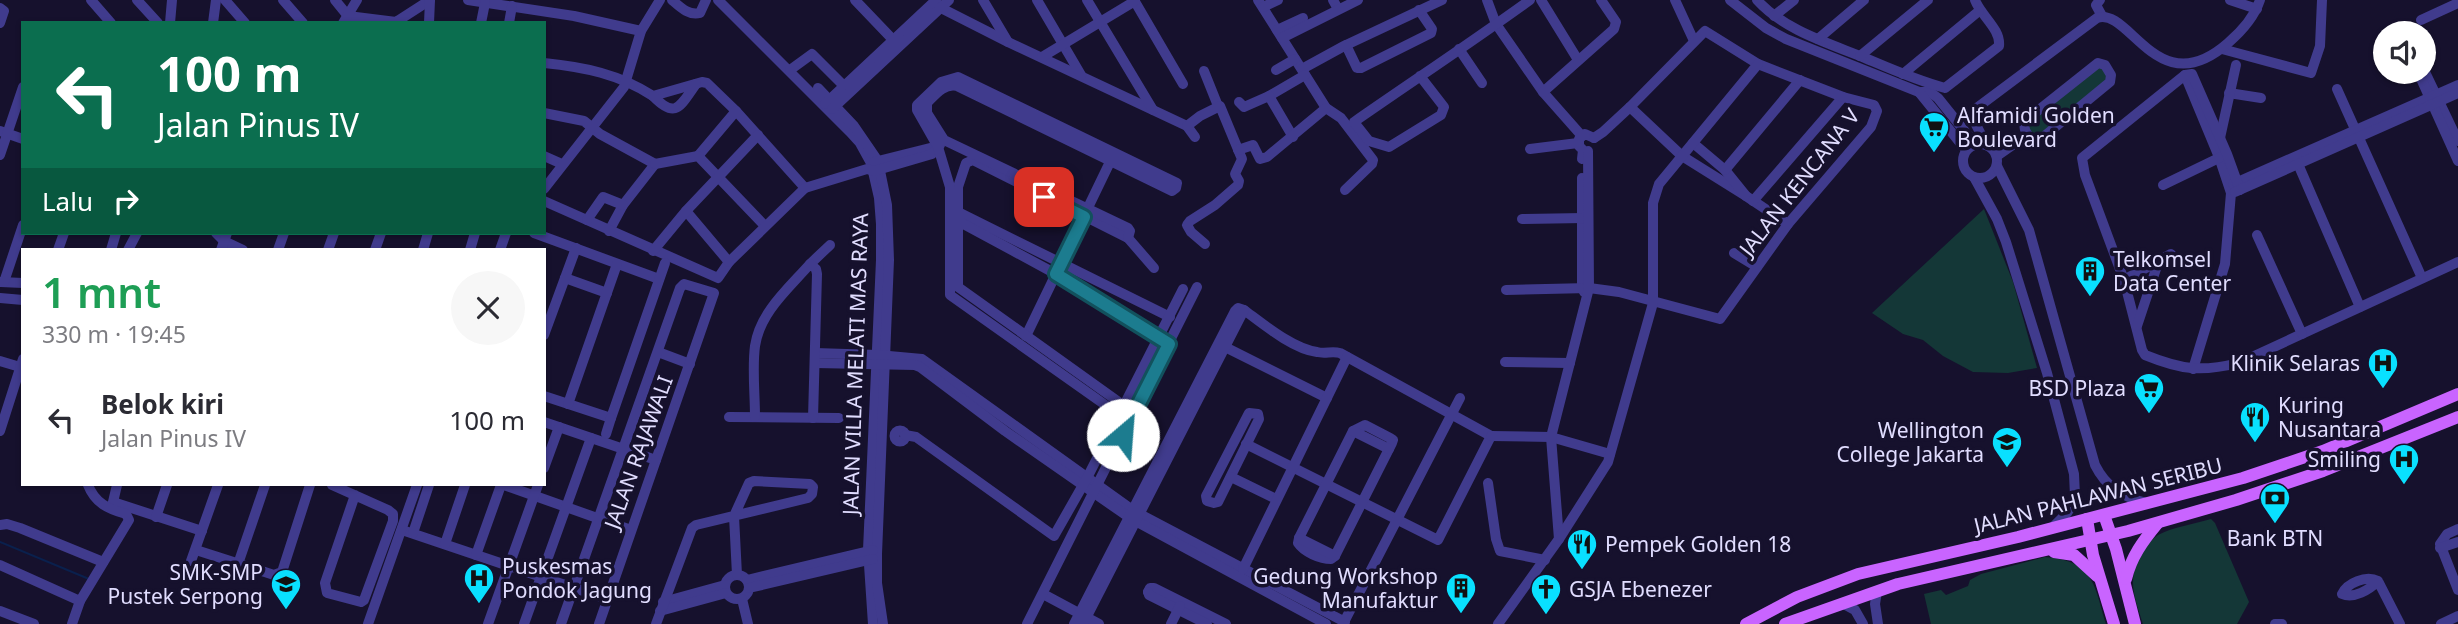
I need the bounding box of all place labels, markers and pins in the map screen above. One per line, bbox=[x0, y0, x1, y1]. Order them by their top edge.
place label: Alfamidi Golden Boulevard bbox=[1957, 101, 2115, 153]
supermarket icon: Alfamidi Golden Boulevard bbox=[1917, 110, 1951, 154]
pin bbox=[1014, 167, 1074, 227]
place label: Telkomsel Data Center bbox=[2113, 245, 2231, 297]
building icon: Telkomsel Data Center bbox=[2073, 254, 2107, 298]
hospital icon: Klinik Selaras bbox=[2366, 346, 2400, 390]
place label: Klinik Selaras bbox=[2230, 349, 2360, 377]
supermarket icon: BSD Plaza bbox=[2132, 371, 2166, 415]
place label: BSD Plaza bbox=[2028, 374, 2126, 402]
place label: Kuring Nusantara bbox=[2278, 391, 2381, 443]
restaurant icon: Kuring Nusantara bbox=[2238, 400, 2272, 444]
place label: Wellington College Jakarta bbox=[1837, 416, 1984, 468]
school or university icon: Wellington College Jakarta bbox=[1990, 425, 2024, 469]
hospital icon: Smiling bbox=[2387, 442, 2421, 486]
place label: Smiling bbox=[2308, 445, 2381, 473]
bank icon: Bank BTN bbox=[2258, 481, 2292, 525]
place label: Bank BTN bbox=[2227, 524, 2323, 552]
restaurant icon: Pempek Golden 18 bbox=[1565, 527, 1599, 571]
place label: Pempek Golden 18 bbox=[1605, 530, 1791, 558]
place label: Puskesmas Pondok Jagung bbox=[502, 552, 652, 604]
place label: SMK-SMP Pustek Serpong bbox=[108, 558, 263, 610]
hospital icon: Puskesmas Pondok Jagung bbox=[462, 561, 496, 605]
place label: Gedung Workshop Manufaktur bbox=[1253, 562, 1438, 614]
school or university icon: SMK-SMP Pustek Serpong bbox=[269, 567, 303, 611]
building icon: Gedung Workshop Manufaktur bbox=[1444, 571, 1478, 615]
church icon: GSJA Ebenezer bbox=[1529, 572, 1563, 616]
place label: GSJA Ebenezer bbox=[1569, 575, 1712, 603]

